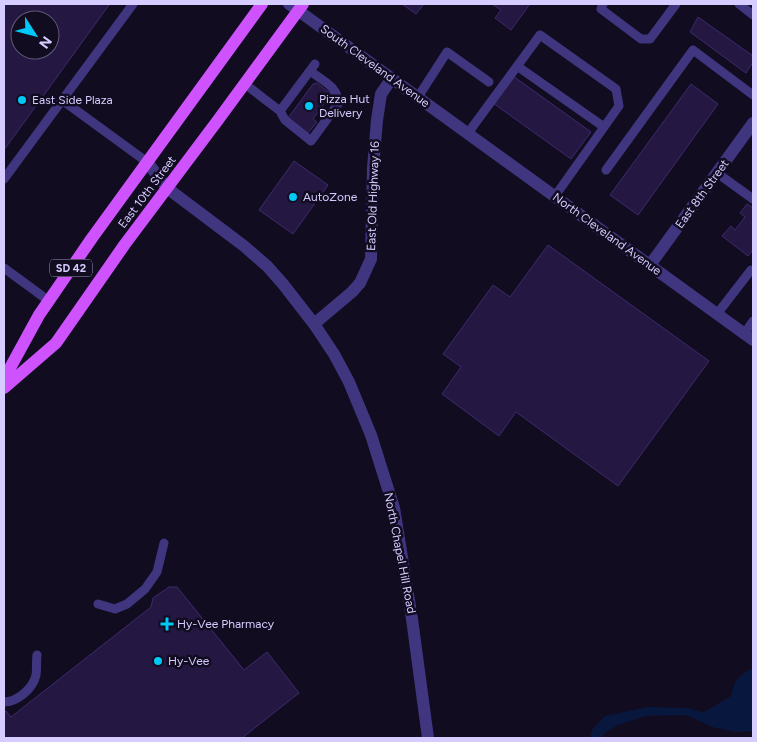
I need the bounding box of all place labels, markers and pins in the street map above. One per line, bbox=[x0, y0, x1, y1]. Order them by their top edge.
place label: Pizza Hut Delivery bbox=[319, 92, 370, 120]
place label: East Side Plaza bbox=[32, 93, 113, 107]
marker: East Side Plaza bbox=[16, 94, 28, 106]
marker: Pizza Hut Delivery bbox=[303, 100, 315, 112]
place label: AutoZone bbox=[303, 190, 358, 204]
marker: AutoZone bbox=[287, 191, 299, 203]
place label: Hy-Vee Pharmacy bbox=[177, 617, 275, 631]
marker: Hy-Vee Pharmacy bbox=[161, 618, 173, 630]
place label: Hy-Vee bbox=[168, 654, 210, 668]
marker: Hy-Vee bbox=[152, 655, 164, 667]

